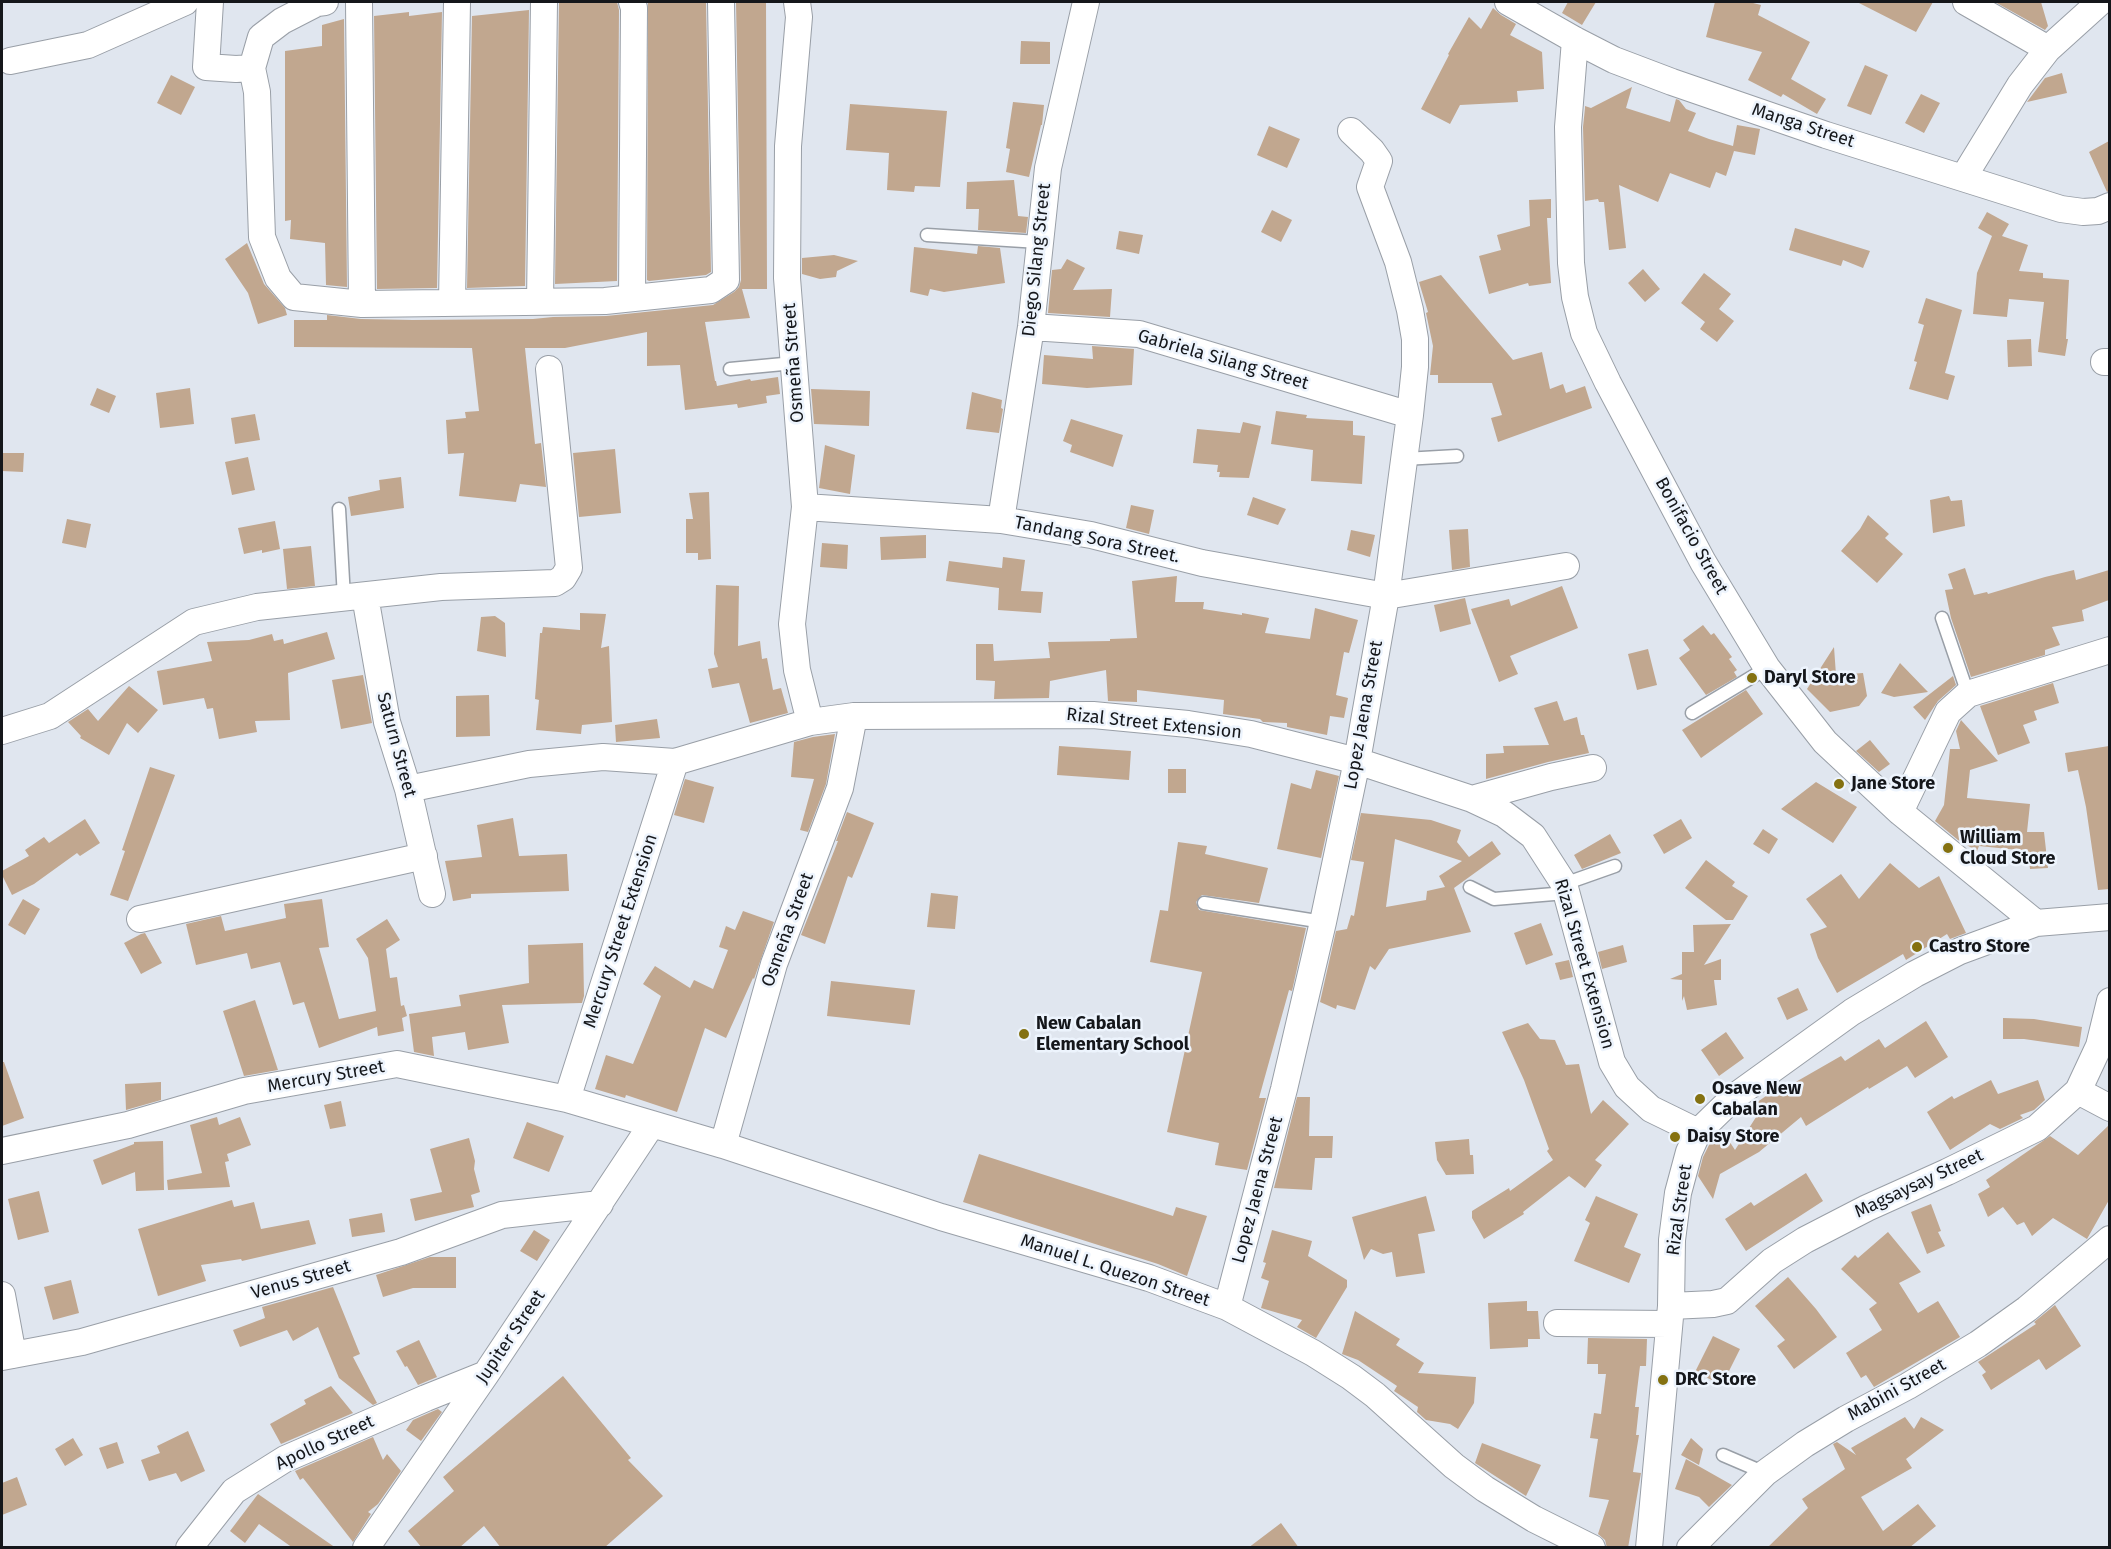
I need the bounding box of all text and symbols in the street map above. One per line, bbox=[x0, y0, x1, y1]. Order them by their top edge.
street label: Manga Street bbox=[1749, 99, 1857, 153]
street label: Diego Silang Street bbox=[1018, 182, 1056, 338]
street label: Osmeña Street bbox=[779, 302, 809, 424]
street label: Gabriela Silang Street bbox=[1135, 325, 1311, 395]
street label: Bonifacio Street bbox=[1650, 474, 1732, 598]
street label: Tandang Sora Street. bbox=[1012, 512, 1182, 568]
street label: Lopez Jaena Street bbox=[1340, 639, 1388, 791]
place label: Daryl Store bbox=[1764, 667, 1856, 689]
marker: Daryl Store bbox=[1745, 671, 1759, 685]
street label: Saturn Street bbox=[372, 690, 420, 800]
street label: Rizal Street Extension bbox=[1065, 704, 1243, 744]
place label: Jane Store bbox=[1851, 773, 1935, 795]
marker: Jane Store bbox=[1832, 777, 1846, 791]
place label: William Cloud Store bbox=[1960, 827, 2055, 870]
street label: Mercury Street Extension bbox=[579, 831, 663, 1031]
marker: William Cloud Store bbox=[1941, 841, 1955, 855]
street label: Osmeña Street bbox=[757, 870, 819, 990]
street label: Rizal Street Extension bbox=[1549, 876, 1619, 1052]
place label: Castro Store bbox=[1929, 936, 2030, 958]
marker: Castro Store bbox=[1910, 940, 1924, 954]
place label: New Cabalan Elementary School bbox=[1036, 1013, 1189, 1056]
marker: New Cabalan Elementary School bbox=[1017, 1027, 1031, 1041]
street label: Mercury Street bbox=[266, 1056, 386, 1098]
place label: Osave New Cabalan bbox=[1712, 1078, 1801, 1120]
marker: Osave New Cabalan bbox=[1693, 1092, 1707, 1106]
street label: Lopez Jaena Street bbox=[1228, 1114, 1288, 1266]
place label: Daisy Store bbox=[1687, 1126, 1779, 1148]
marker: Daisy Store bbox=[1668, 1130, 1682, 1144]
street label: Magsaysay Street bbox=[1851, 1145, 1987, 1223]
street label: Rizal Street bbox=[1663, 1163, 1697, 1257]
street label: Manuel L. Quezon Street bbox=[1018, 1230, 1212, 1312]
street label: Venus Street bbox=[249, 1256, 353, 1304]
street label: Jupiter Street bbox=[472, 1286, 550, 1388]
street label: Mabini Street bbox=[1844, 1354, 1950, 1426]
place label: DRC Store bbox=[1675, 1369, 1756, 1391]
marker: DRC Store bbox=[1656, 1373, 1670, 1387]
street label: Apollo Street bbox=[272, 1411, 378, 1475]

